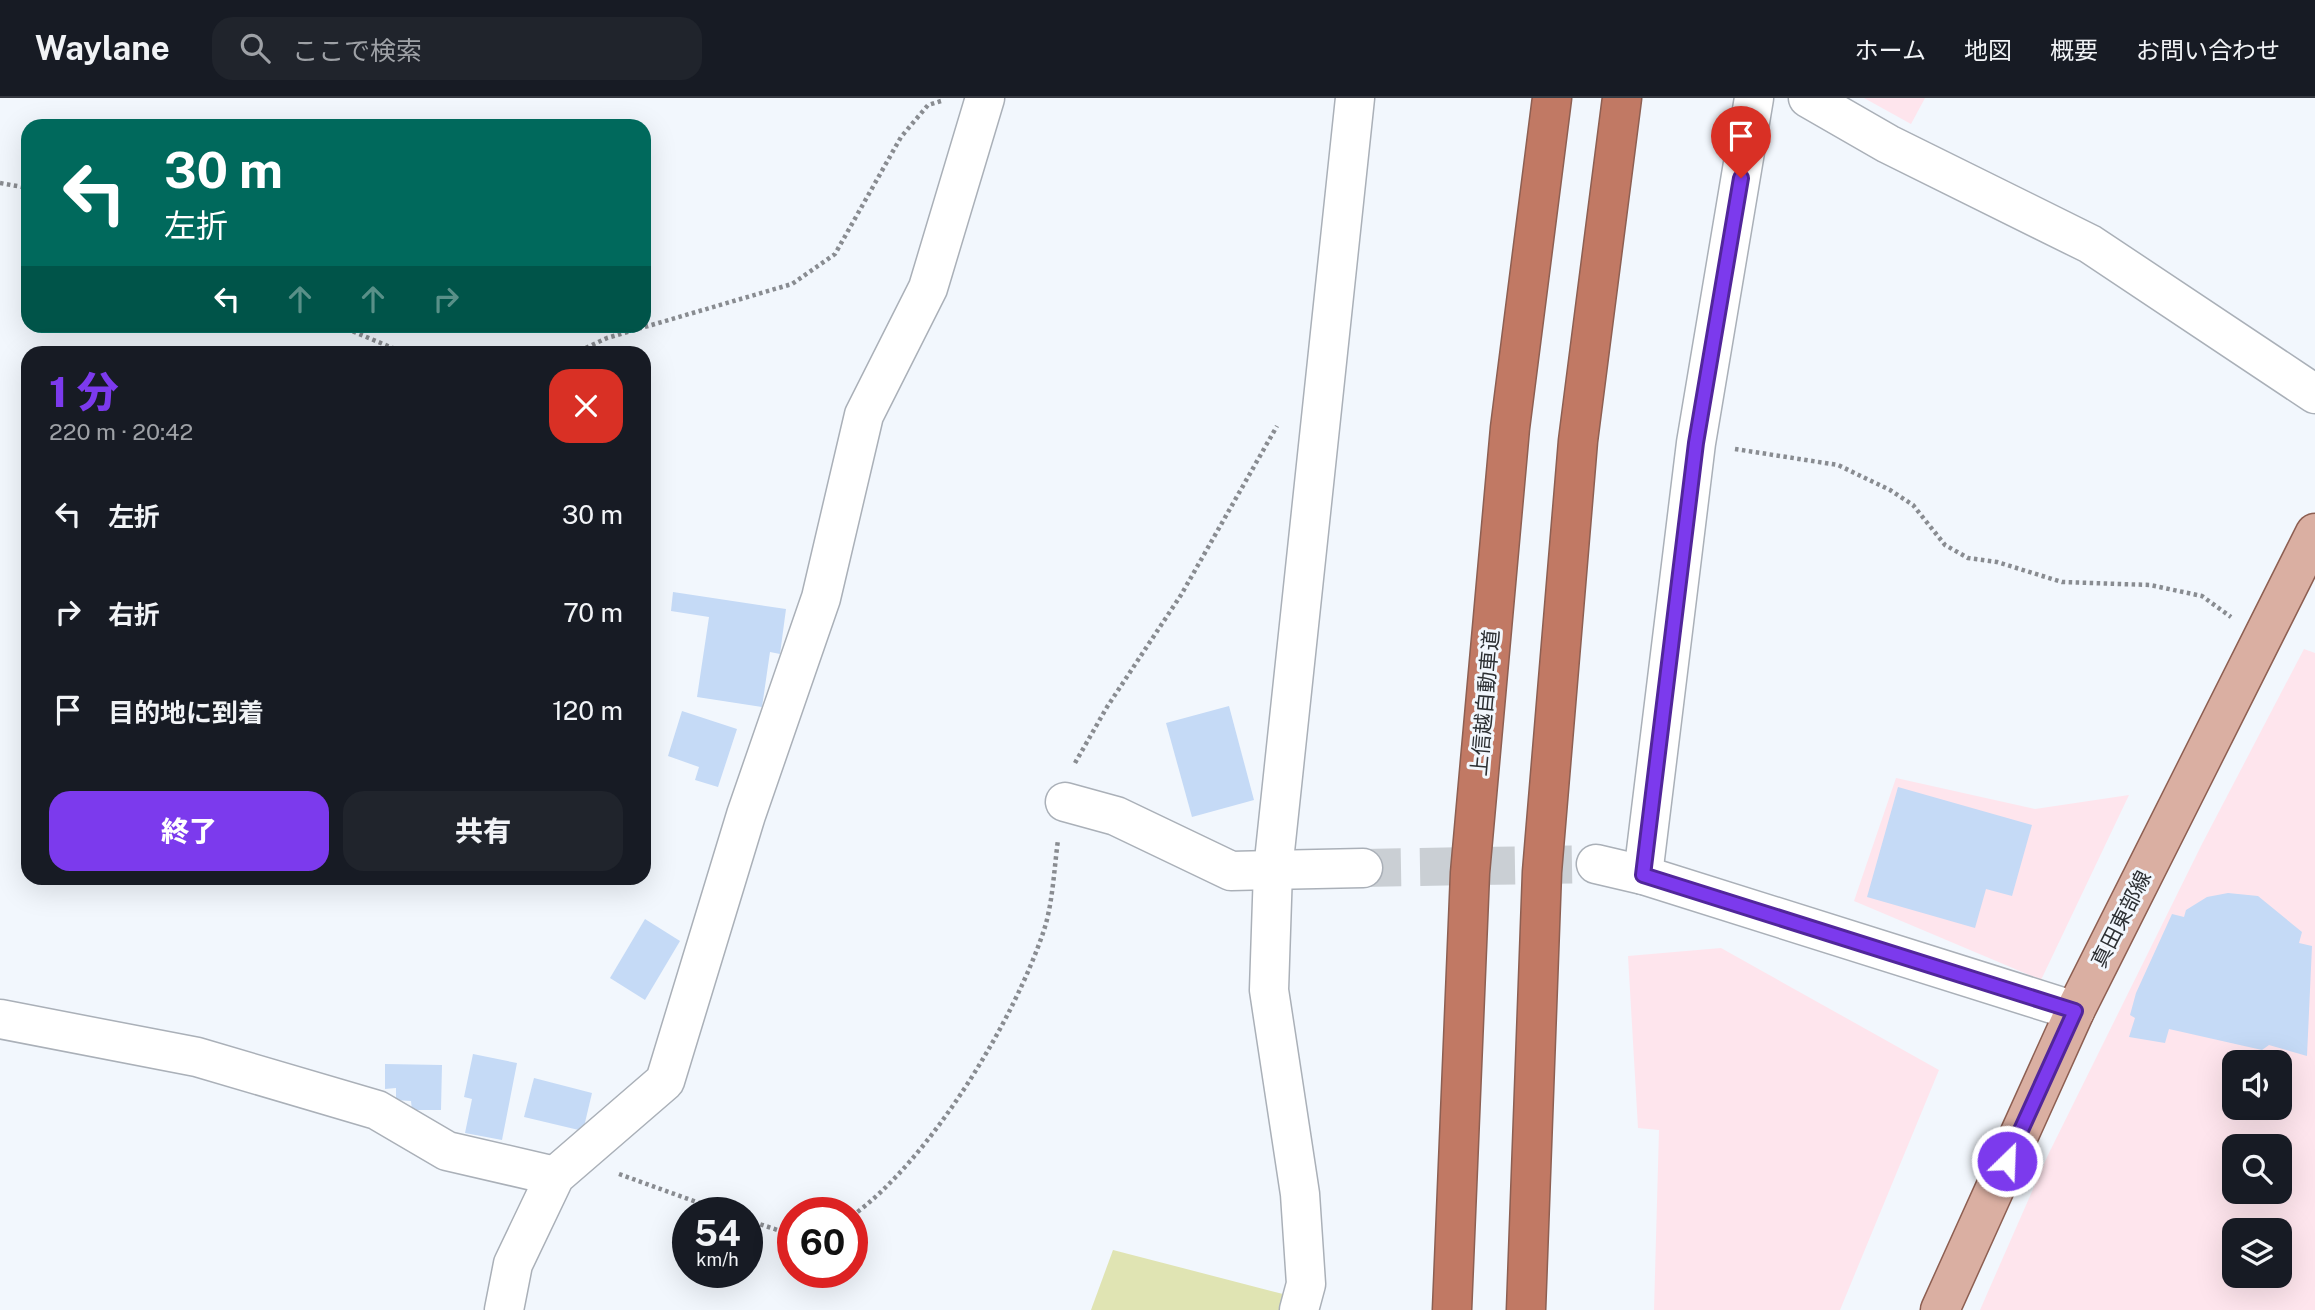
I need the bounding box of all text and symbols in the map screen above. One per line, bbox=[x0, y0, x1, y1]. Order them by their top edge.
search box bbox=[212, 17, 702, 80]
text: Waylane bbox=[35, 29, 170, 67]
icon: search bbox=[236, 29, 274, 67]
text: ここで検索 bbox=[292, 35, 422, 66]
text: ホーム bbox=[1855, 36, 1926, 64]
text: 地図 bbox=[1964, 36, 2012, 64]
text: 概要 bbox=[2050, 36, 2098, 64]
text: お問い合わせ bbox=[2136, 36, 2280, 64]
pin bbox=[1711, 106, 1771, 178]
icon: arrive bbox=[1722, 117, 1760, 155]
text: 30 m bbox=[164, 141, 283, 199]
icon: left bbox=[49, 147, 140, 238]
text: 左折 bbox=[164, 207, 228, 244]
icon: left bbox=[208, 280, 246, 318]
icon: ahead bbox=[281, 280, 319, 318]
icon: ahead bbox=[354, 280, 392, 318]
icon: right bbox=[427, 280, 465, 318]
text: 1 分 bbox=[49, 367, 119, 416]
button: close bbox=[549, 369, 623, 443]
text: 220 m · 20:42 bbox=[49, 418, 193, 445]
icon: left bbox=[49, 495, 87, 533]
text: 30 m bbox=[562, 499, 623, 530]
text: 左折 bbox=[108, 501, 160, 532]
icon: right bbox=[49, 593, 87, 631]
text: 70 m bbox=[563, 597, 623, 628]
text: 右折 bbox=[108, 599, 160, 630]
street label: 上信越自動車道 bbox=[1466, 629, 1504, 777]
icon: arrive bbox=[49, 691, 87, 729]
text: 120 m bbox=[552, 695, 623, 726]
text: 目的地に到着 bbox=[108, 697, 264, 728]
button: 終了 bbox=[49, 791, 329, 871]
button: 共有 bbox=[343, 791, 623, 871]
street label: 真田東部線 bbox=[2086, 867, 2156, 971]
map controls bbox=[2222, 1050, 2292, 1288]
button: sound bbox=[2222, 1050, 2292, 1120]
position arrow bbox=[1970, 1124, 2044, 1198]
button: search bbox=[2222, 1134, 2292, 1204]
speed limit sign: 60 bbox=[777, 1197, 868, 1288]
text: 54 bbox=[694, 1213, 741, 1254]
button: layers bbox=[2222, 1218, 2292, 1288]
text: km/h bbox=[696, 1249, 739, 1270]

